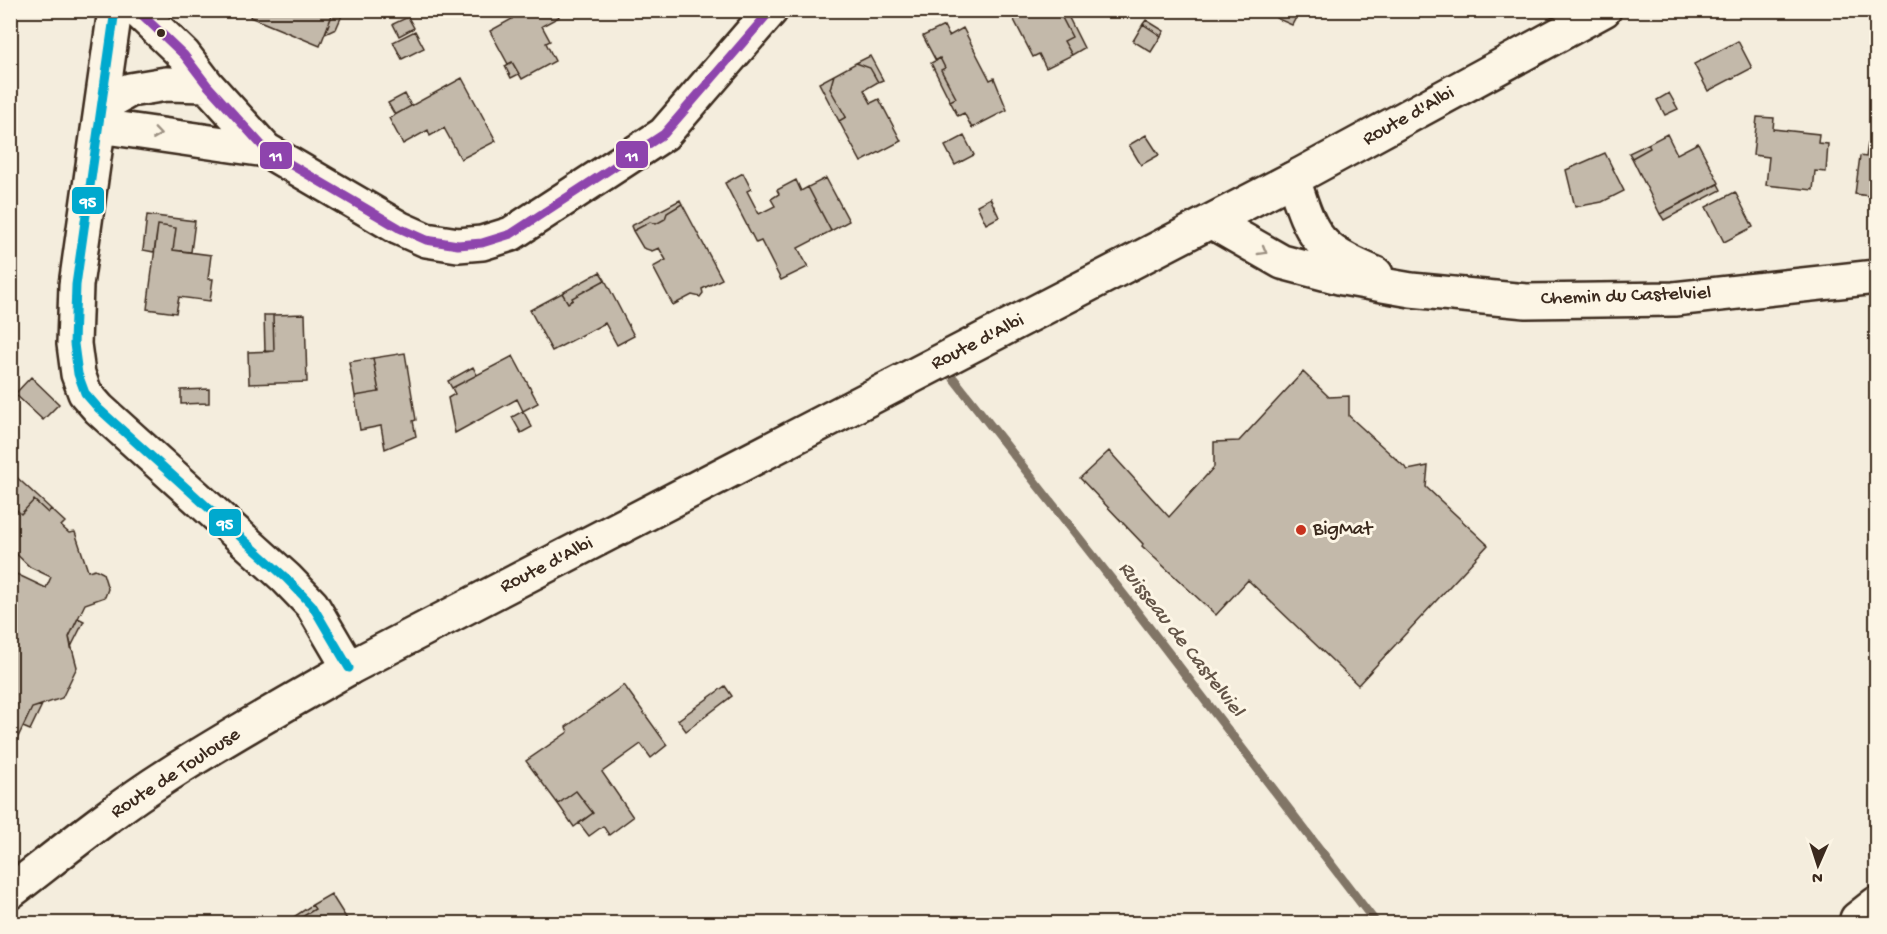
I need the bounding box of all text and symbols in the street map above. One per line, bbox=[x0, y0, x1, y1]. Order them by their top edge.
unlabelled marker bbox=[155, 27, 167, 39]
street label: Route d'Albi bbox=[1359, 82, 1459, 152]
one-way arrow bbox=[152, 127, 162, 140]
line badge: 11 bbox=[615, 140, 649, 169]
line badge: 11 bbox=[259, 141, 293, 170]
text: 11 bbox=[269, 149, 282, 168]
text: 11 bbox=[625, 149, 638, 168]
line badge: 95 bbox=[71, 186, 105, 215]
text: 95 bbox=[79, 195, 97, 214]
one-way arrow bbox=[1257, 243, 1267, 255]
street label: Chemin du Castelviel bbox=[1540, 283, 1712, 311]
street label: Route d'Albi bbox=[928, 310, 1028, 376]
line badge: 95 bbox=[208, 508, 242, 537]
text: 95 bbox=[216, 517, 234, 536]
place label: BigMat bbox=[1312, 519, 1374, 542]
marker: BigMat bbox=[1294, 523, 1308, 537]
street label: Route d'Albi bbox=[497, 533, 597, 599]
water label: Ruisseau de Castelviel bbox=[1112, 557, 1249, 724]
street label: Route de Toulouse bbox=[107, 723, 246, 824]
north arrow bbox=[1788, 835, 1848, 895]
text: N bbox=[1811, 867, 1823, 886]

